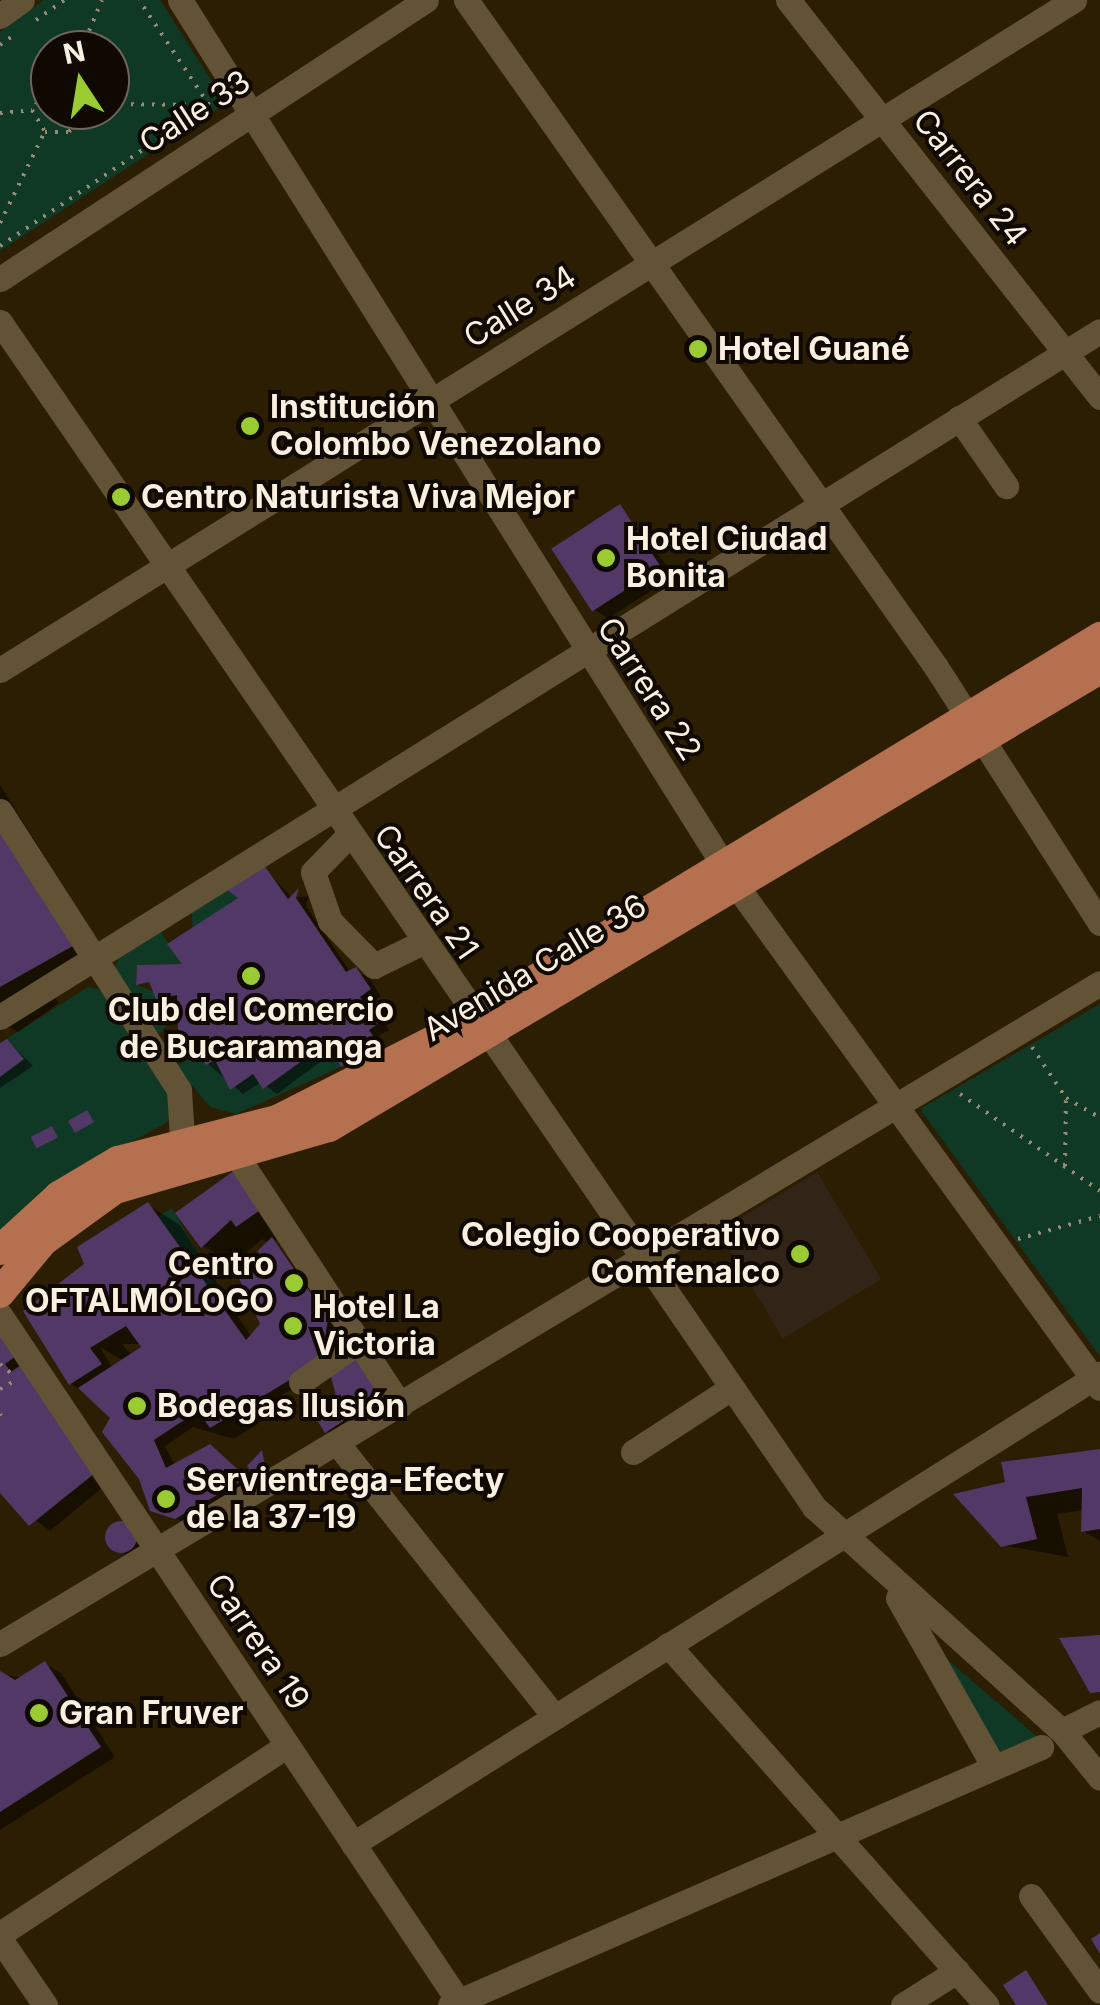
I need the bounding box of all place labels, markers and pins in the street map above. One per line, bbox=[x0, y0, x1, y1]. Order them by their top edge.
place label: Hotel Guané bbox=[718, 330, 910, 368]
marker: Hotel Guané bbox=[687, 338, 709, 360]
place label: Institución Colombo Venezolano bbox=[270, 389, 602, 464]
marker: Institución Colombo Venezolano bbox=[239, 415, 261, 437]
place label: Centro Naturista Viva Mejor bbox=[141, 478, 575, 516]
marker: Centro Naturista Viva Mejor bbox=[110, 486, 132, 508]
place label: Hotel Ciudad Bonita bbox=[626, 521, 827, 596]
marker: Hotel Ciudad Bonita bbox=[595, 547, 617, 569]
marker: Club del Comercio de Bucaramanga bbox=[240, 965, 262, 987]
place label: Club del Comercio de Bucaramanga bbox=[108, 992, 394, 1067]
place label: Colegio Cooperativo Comfenalco bbox=[461, 1217, 780, 1292]
marker: Colegio Cooperativo Comfenalco bbox=[789, 1243, 811, 1265]
place label: Centro OFTALMÓLOGO bbox=[25, 1246, 274, 1321]
marker: Centro OFTALMÓLOGO bbox=[283, 1272, 305, 1294]
place label: Hotel La Victoria bbox=[313, 1289, 440, 1364]
marker: Hotel La Victoria bbox=[282, 1315, 304, 1337]
place label: Bodegas Ilusión bbox=[157, 1387, 405, 1425]
marker: Bodegas Ilusión bbox=[126, 1395, 148, 1417]
place label: Servientrega-Efecty de la 37-19 bbox=[186, 1462, 504, 1537]
marker: Servientrega-Efecty de la 37-19 bbox=[155, 1488, 177, 1510]
place label: Gran Fruver bbox=[59, 1694, 244, 1732]
marker: Gran Fruver bbox=[28, 1702, 50, 1724]

